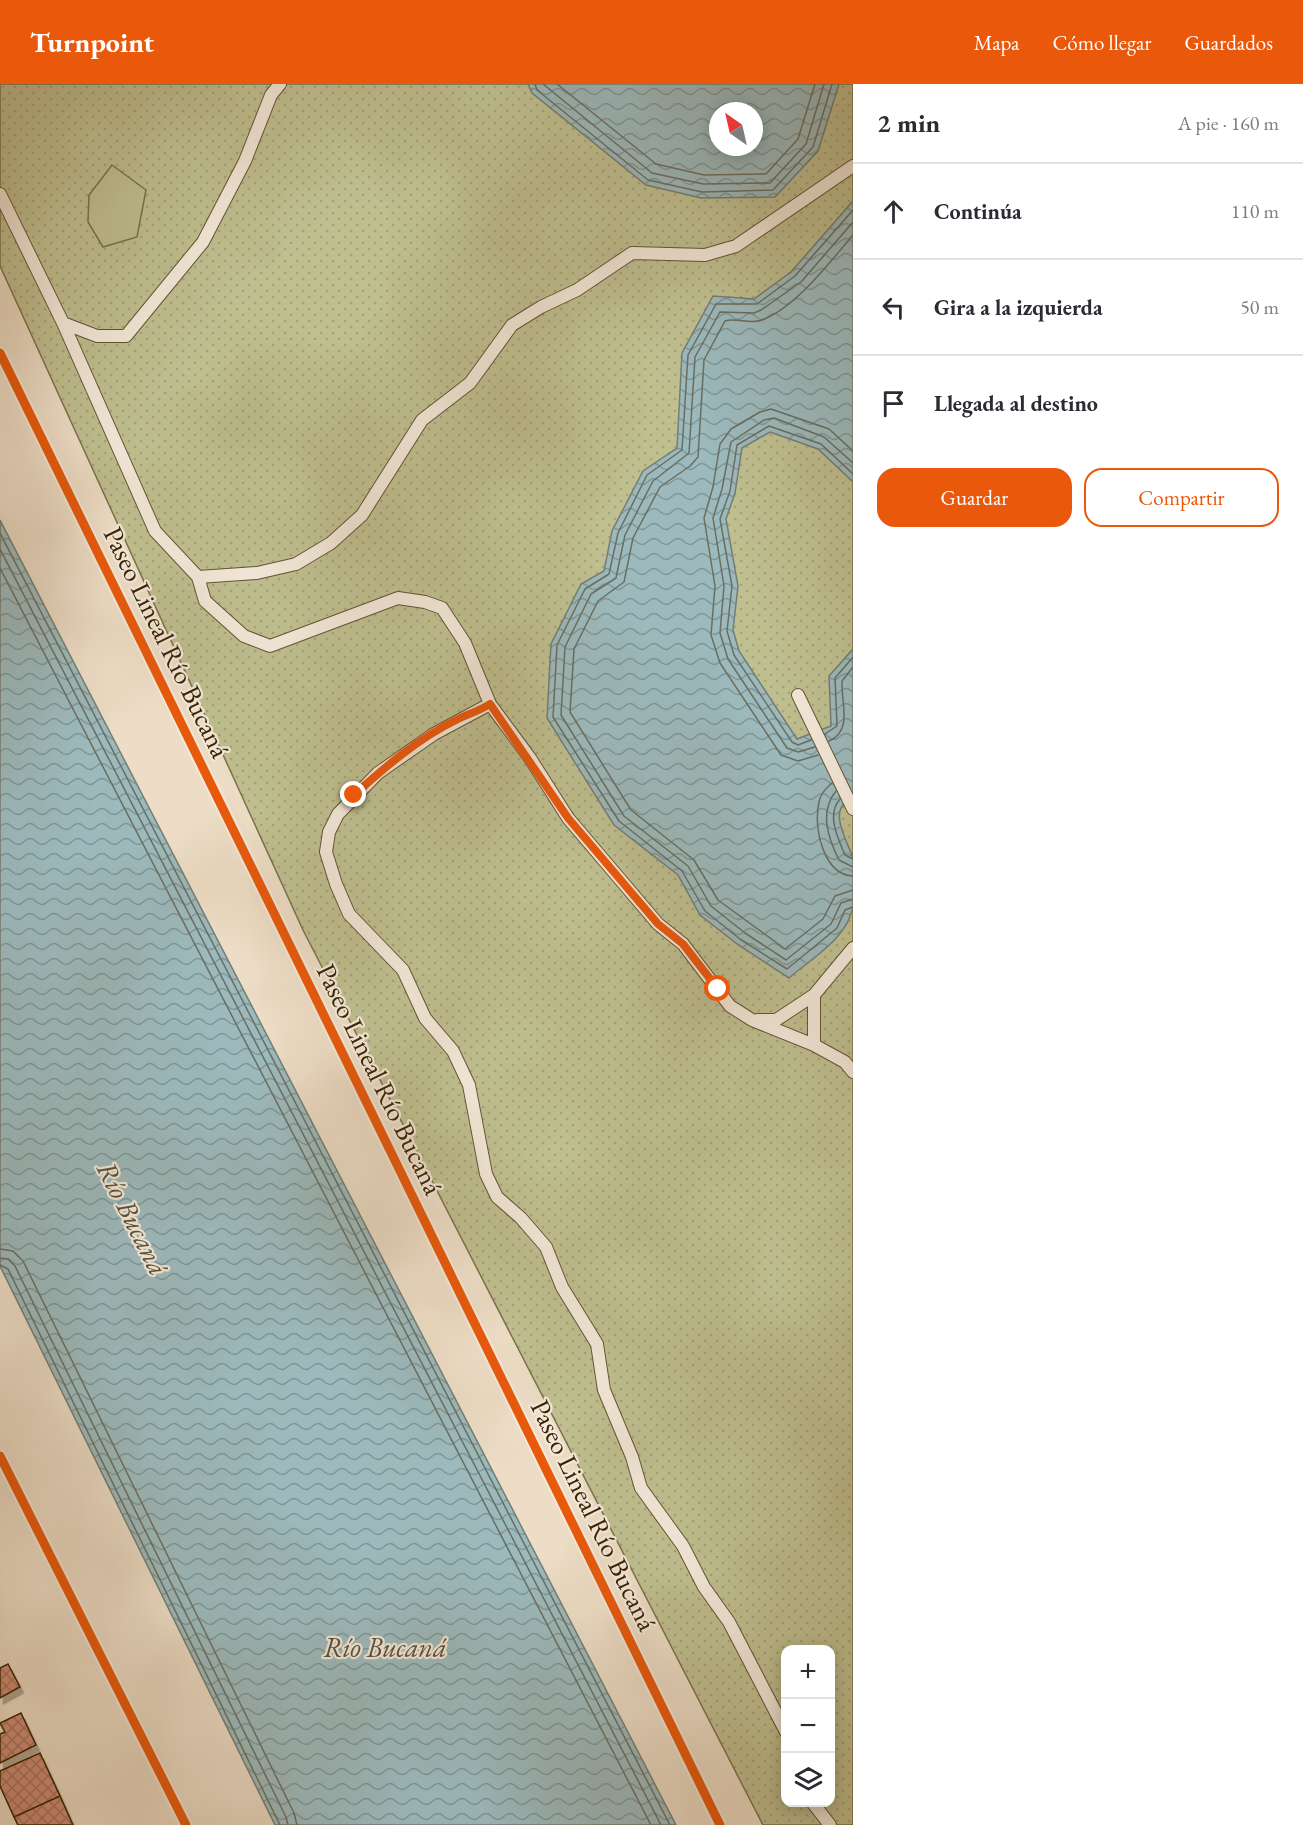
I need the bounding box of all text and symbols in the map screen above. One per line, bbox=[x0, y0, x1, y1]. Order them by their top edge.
text: Turnpoint bbox=[30, 24, 154, 60]
text: Mapa bbox=[974, 29, 1019, 56]
text: Cómo llegar bbox=[1052, 29, 1151, 56]
text: Guardados bbox=[1184, 29, 1273, 56]
north arrow bbox=[709, 102, 763, 156]
text: 2 min bbox=[877, 106, 940, 140]
text: A pie · 160 m bbox=[1178, 110, 1279, 136]
icon: ahead bbox=[877, 195, 910, 228]
text: Continúa bbox=[934, 197, 1022, 226]
text: 110 m bbox=[1231, 198, 1279, 224]
icon: left bbox=[877, 291, 910, 324]
text: Gira a la izquierda bbox=[934, 293, 1103, 322]
text: 50 m bbox=[1240, 294, 1279, 320]
icon: arrive bbox=[877, 387, 910, 420]
text: Llegada al destino bbox=[934, 389, 1098, 418]
button: Guardar bbox=[877, 468, 1072, 527]
button: Compartir bbox=[1084, 468, 1279, 527]
street label: Paseo Lineal Río Bucaná bbox=[96, 521, 238, 764]
route end bbox=[340, 781, 366, 807]
street label: Paseo Lineal Río Bucaná bbox=[309, 958, 451, 1201]
route start bbox=[704, 975, 730, 1001]
water label: Río Bucaná bbox=[89, 1155, 177, 1281]
street label: Paseo Lineal Río Bucaná bbox=[523, 1394, 665, 1637]
water label: Río Bucaná bbox=[323, 1629, 447, 1665]
map controls bbox=[781, 1645, 835, 1807]
button: + bbox=[781, 1645, 835, 1699]
button: − bbox=[781, 1699, 835, 1753]
button: layers bbox=[781, 1753, 835, 1807]

